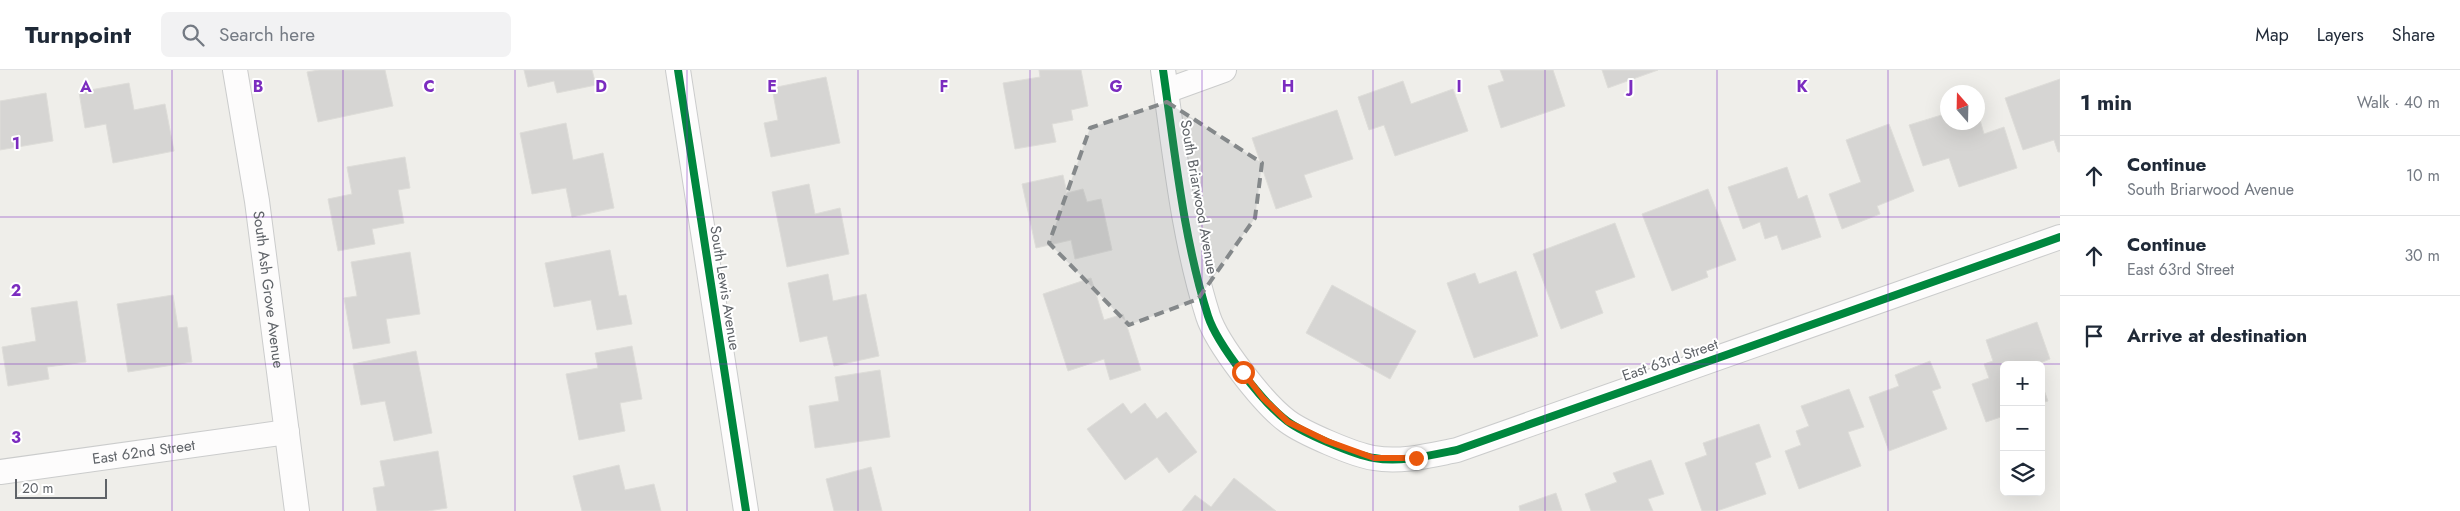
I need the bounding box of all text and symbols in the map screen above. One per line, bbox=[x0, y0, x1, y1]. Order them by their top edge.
search box bbox=[161, 12, 511, 57]
text: Turnpoint bbox=[25, 17, 131, 52]
icon: search bbox=[179, 21, 207, 49]
text: Search here bbox=[219, 21, 315, 48]
text: Map bbox=[2255, 22, 2289, 48]
text: Layers bbox=[2317, 22, 2364, 48]
text: Share bbox=[2392, 22, 2435, 48]
text: A bbox=[79, 75, 92, 98]
text: B bbox=[253, 75, 263, 98]
text: C bbox=[423, 75, 435, 98]
text: D bbox=[595, 75, 607, 98]
text: E bbox=[767, 75, 777, 98]
text: F bbox=[940, 75, 948, 98]
text: G bbox=[1109, 75, 1123, 98]
text: H bbox=[1282, 75, 1294, 98]
text: I bbox=[1456, 75, 1462, 98]
text: J bbox=[1625, 75, 1634, 98]
text: K bbox=[1796, 75, 1808, 98]
north arrow bbox=[1940, 85, 1985, 130]
text: 1 min bbox=[2080, 88, 2132, 118]
text: Walk · 40 m bbox=[2357, 91, 2440, 114]
street label: South Briarwood Avenue bbox=[1175, 118, 1223, 276]
text: 1 bbox=[12, 132, 20, 155]
text: Continue bbox=[2127, 151, 2206, 178]
icon: ahead bbox=[2080, 162, 2108, 190]
text: 10 m bbox=[2406, 164, 2440, 187]
text: South Briarwood Avenue bbox=[2127, 178, 2294, 201]
street label: South Ash Grove Avenue bbox=[247, 209, 290, 370]
street label: South Lewis Avenue bbox=[704, 224, 746, 352]
text: Continue bbox=[2127, 231, 2206, 258]
icon: ahead bbox=[2080, 242, 2108, 270]
text: 30 m bbox=[2404, 244, 2440, 267]
text: East 63rd Street bbox=[2127, 258, 2234, 281]
text: 2 bbox=[11, 279, 21, 302]
icon: arrive bbox=[2080, 322, 2108, 350]
text: Arrive at destination bbox=[2127, 322, 2307, 349]
street label: East 63rd Street bbox=[1619, 333, 1721, 387]
route start bbox=[1232, 361, 1255, 384]
map controls bbox=[2000, 361, 2045, 496]
button: + bbox=[2000, 361, 2045, 406]
button: − bbox=[2000, 406, 2045, 451]
text: 3 bbox=[11, 426, 21, 449]
street label: East 62nd Street bbox=[91, 434, 197, 470]
route end bbox=[1405, 447, 1428, 470]
button: layers bbox=[2000, 451, 2045, 496]
scale bar bbox=[15, 476, 108, 499]
text: 20 m bbox=[22, 478, 54, 498]

